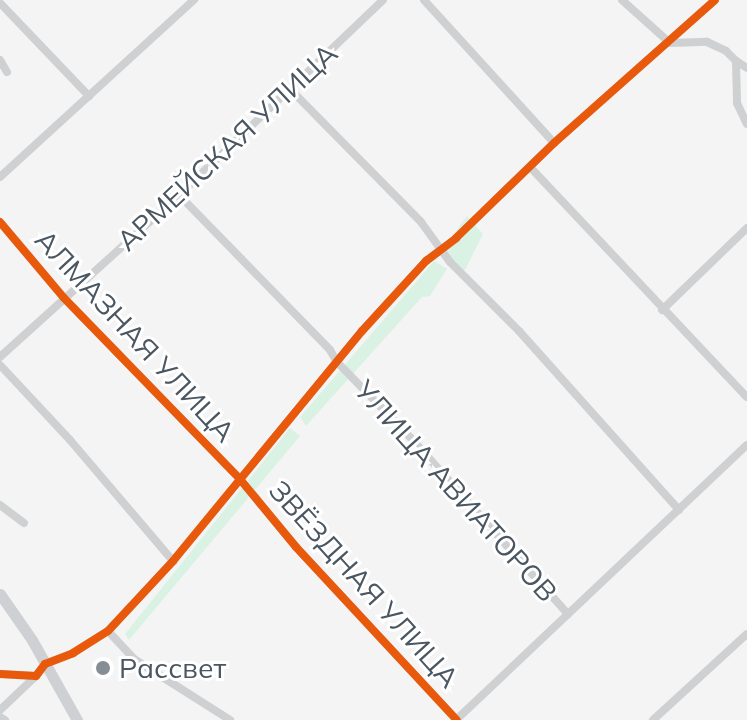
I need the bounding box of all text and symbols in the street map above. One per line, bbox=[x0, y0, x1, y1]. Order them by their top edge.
street label: АРМЕЙСКАЯ УЛИЦА bbox=[110, 36, 344, 258]
street label: АЛМАЗНАЯ УЛИЦА bbox=[28, 223, 242, 449]
street label: УЛИЦА АВИАТОРОВ bbox=[348, 373, 564, 609]
street label: ЗВЁЗДНАЯ УЛИЦА bbox=[262, 474, 466, 694]
place label: Рассвет bbox=[119, 651, 226, 685]
marker: Рассвет bbox=[94, 659, 112, 677]

